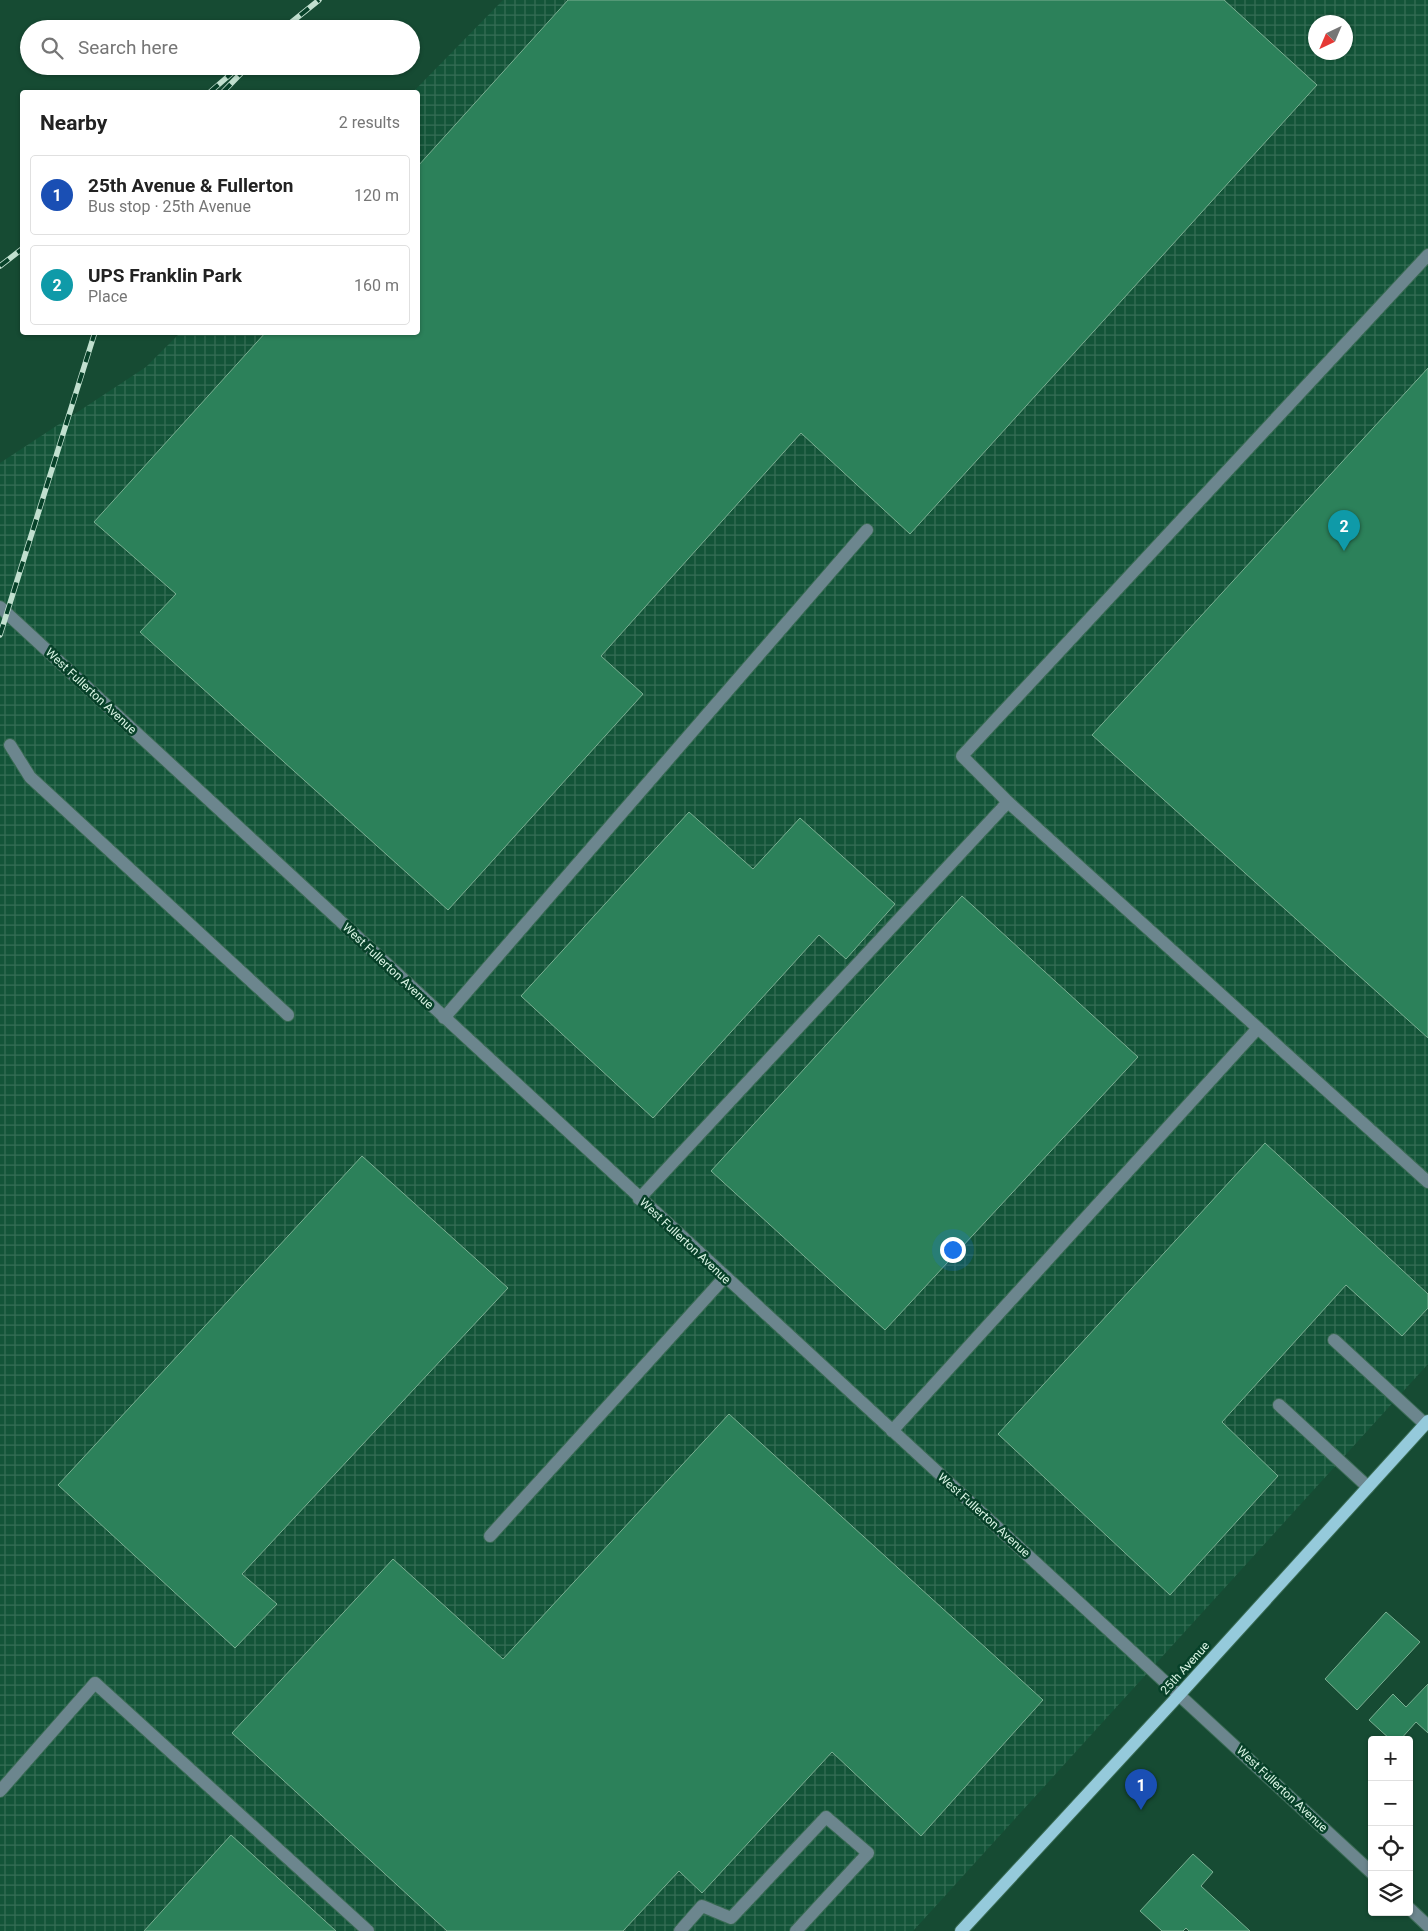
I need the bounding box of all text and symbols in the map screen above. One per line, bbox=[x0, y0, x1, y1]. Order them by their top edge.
north arrow bbox=[1308, 15, 1353, 60]
search box bbox=[20, 20, 420, 75]
icon: search bbox=[38, 34, 66, 62]
text: Search here bbox=[78, 36, 178, 59]
text: Nearby bbox=[40, 111, 107, 135]
text: 2 results bbox=[339, 113, 400, 132]
text: 25th Avenue & Fullerton bbox=[88, 174, 293, 197]
text: 1 bbox=[52, 186, 62, 205]
text: 120 m bbox=[354, 186, 399, 205]
text: Bus stop · 25th Avenue bbox=[88, 197, 251, 216]
text: UPS Franklin Park bbox=[88, 264, 242, 287]
text: 2 bbox=[52, 276, 62, 295]
text: 160 m bbox=[354, 276, 399, 295]
text: Place bbox=[88, 287, 128, 306]
pin: 2 bbox=[1328, 510, 1360, 551]
street label: West Fullerton Avenue bbox=[43, 645, 139, 737]
street label: West Fullerton Avenue bbox=[340, 920, 436, 1012]
street label: West Fullerton Avenue bbox=[637, 1195, 733, 1287]
your location bbox=[940, 1237, 966, 1263]
street label: West Fullerton Avenue bbox=[935, 1470, 1033, 1560]
street label: 25th Avenue bbox=[1158, 1639, 1212, 1697]
map controls bbox=[1368, 1736, 1413, 1916]
button: + bbox=[1368, 1736, 1413, 1781]
street label: West Fullerton Avenue bbox=[1234, 1743, 1330, 1835]
pin: 1 bbox=[1125, 1769, 1157, 1810]
button: − bbox=[1368, 1781, 1413, 1826]
button: locate bbox=[1368, 1826, 1413, 1871]
button: layers bbox=[1368, 1871, 1413, 1916]

